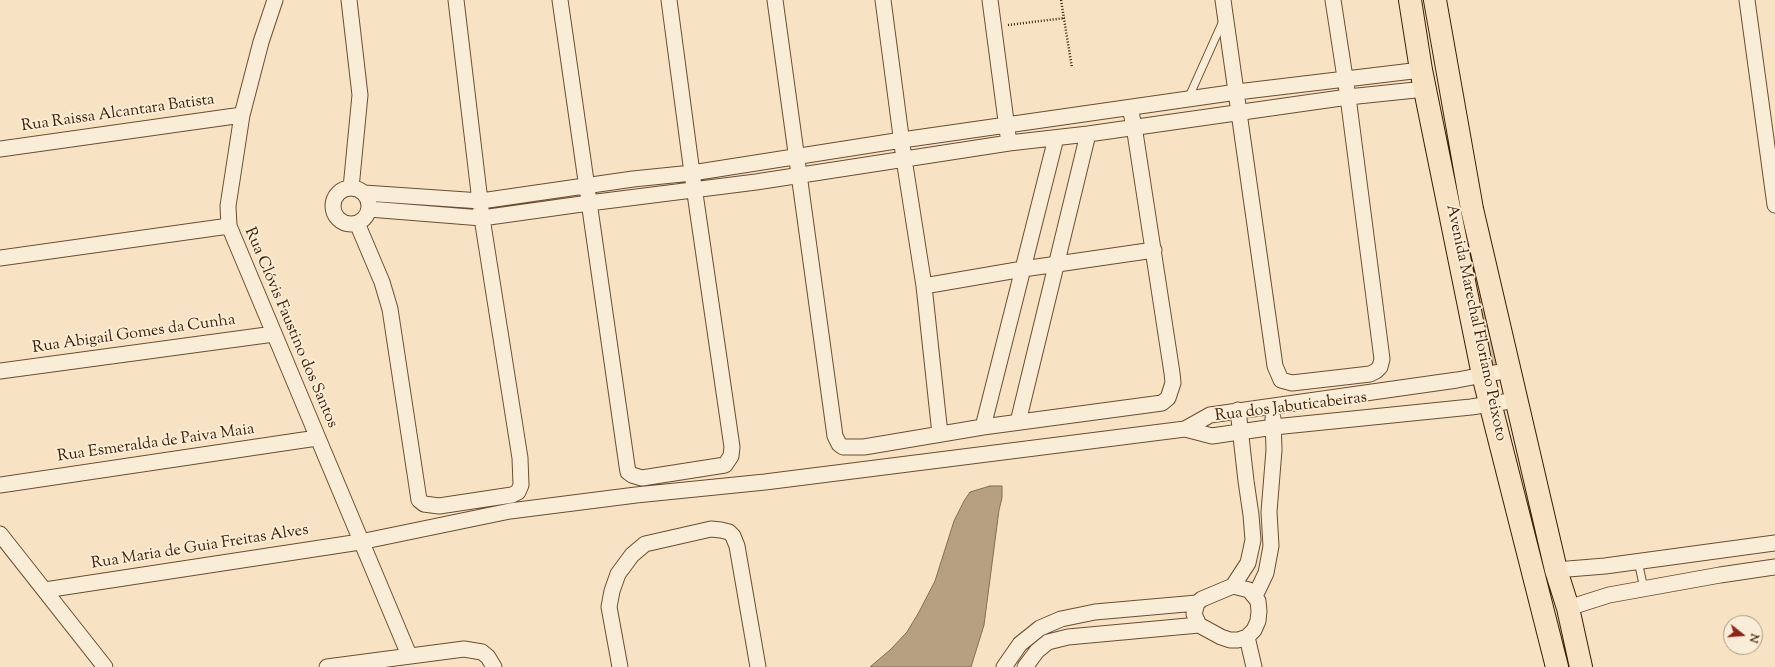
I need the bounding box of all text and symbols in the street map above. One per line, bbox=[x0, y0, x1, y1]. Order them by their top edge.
street label: Rua Raissa Alcantara Batista bbox=[20, 91, 216, 137]
street label: Avenida Marechal Floriano Peixoto bbox=[1441, 203, 1509, 443]
street label: Rua Clóvis Faustino dos Santos bbox=[239, 225, 341, 431]
street label: Rua Abigail Gomes da Cunha bbox=[31, 311, 237, 359]
street label: Rua dos Jabuticabeiras bbox=[1214, 389, 1368, 427]
street label: Rua Esmeralda de Paiva Maia bbox=[56, 421, 256, 467]
street label: Rua Maria de Guia Freitas Alves bbox=[90, 521, 310, 575]
north arrow bbox=[1723, 615, 1763, 655]
text: N bbox=[1745, 632, 1762, 645]

